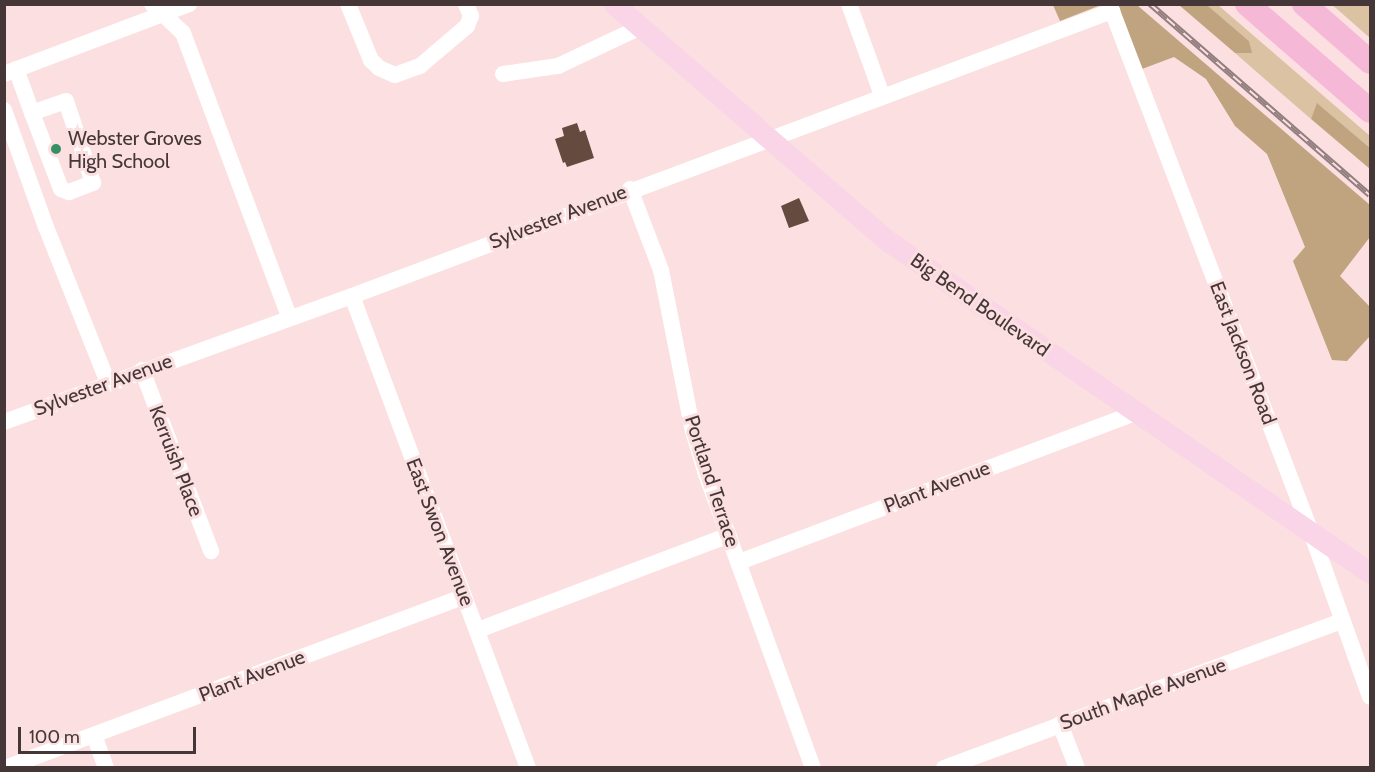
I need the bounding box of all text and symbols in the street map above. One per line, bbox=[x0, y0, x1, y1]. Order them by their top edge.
place label: Webster Groves High School bbox=[68, 126, 202, 173]
marker: Webster Groves High School bbox=[49, 142, 63, 156]
street label: Sylvester Avenue bbox=[486, 180, 630, 254]
street label: Big Bend Boulevard bbox=[906, 248, 1054, 362]
street label: East Jackson Road bbox=[1205, 278, 1281, 428]
street label: Sylvester Avenue bbox=[31, 349, 175, 421]
street label: Kerruish Place bbox=[144, 402, 208, 520]
street label: Portland Terrace bbox=[679, 412, 745, 550]
street label: East Swon Avenue bbox=[401, 455, 479, 609]
street label: Plant Avenue bbox=[881, 456, 993, 518]
street label: Plant Avenue bbox=[196, 645, 308, 707]
street label: South Maple Avenue bbox=[1057, 653, 1229, 735]
scale bar bbox=[21, 715, 200, 753]
text: 100 m bbox=[29, 726, 80, 748]

